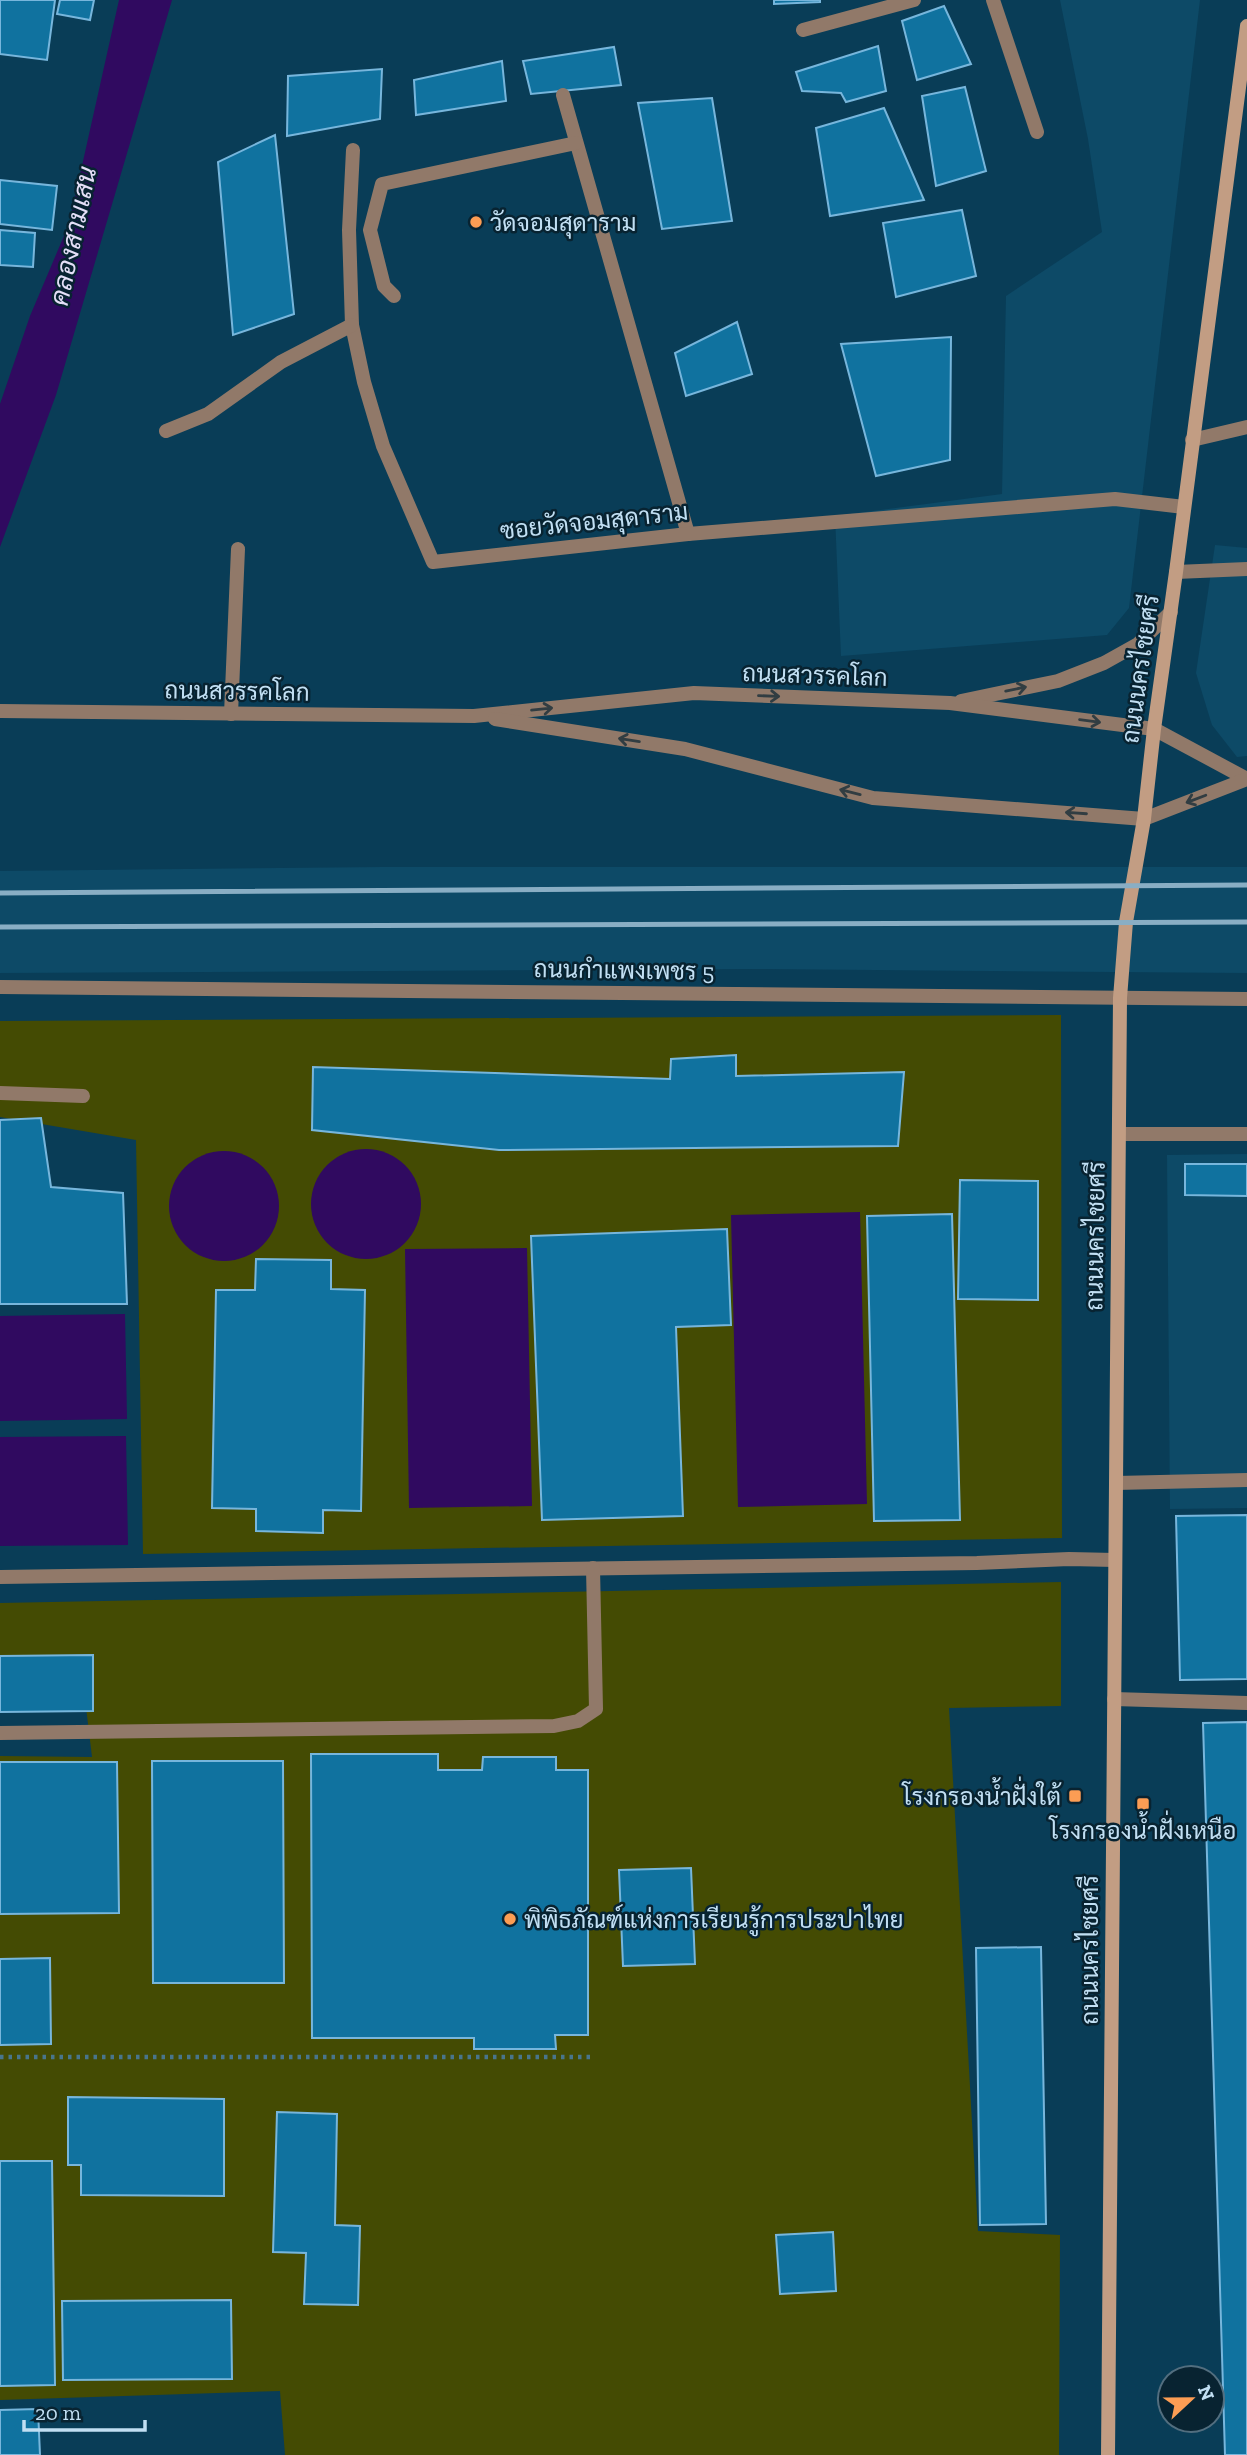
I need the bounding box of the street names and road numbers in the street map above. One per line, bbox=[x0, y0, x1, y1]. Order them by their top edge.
street label: ซอยวัดจอมสุดาราม bbox=[498, 497, 690, 547]
street label: ถนนนครไชยศรี bbox=[1114, 593, 1165, 745]
street label: ถนนสวรรคโลก bbox=[742, 657, 888, 692]
street label: ถนนสวรรคโลก bbox=[164, 674, 310, 707]
street label: ถนนกำแพงเพชร 5 bbox=[533, 954, 715, 986]
street label: ถนนนครไชยศรี bbox=[1078, 1161, 1111, 1311]
street label: ถนนนครไชยศรี bbox=[1074, 1875, 1104, 2025]

